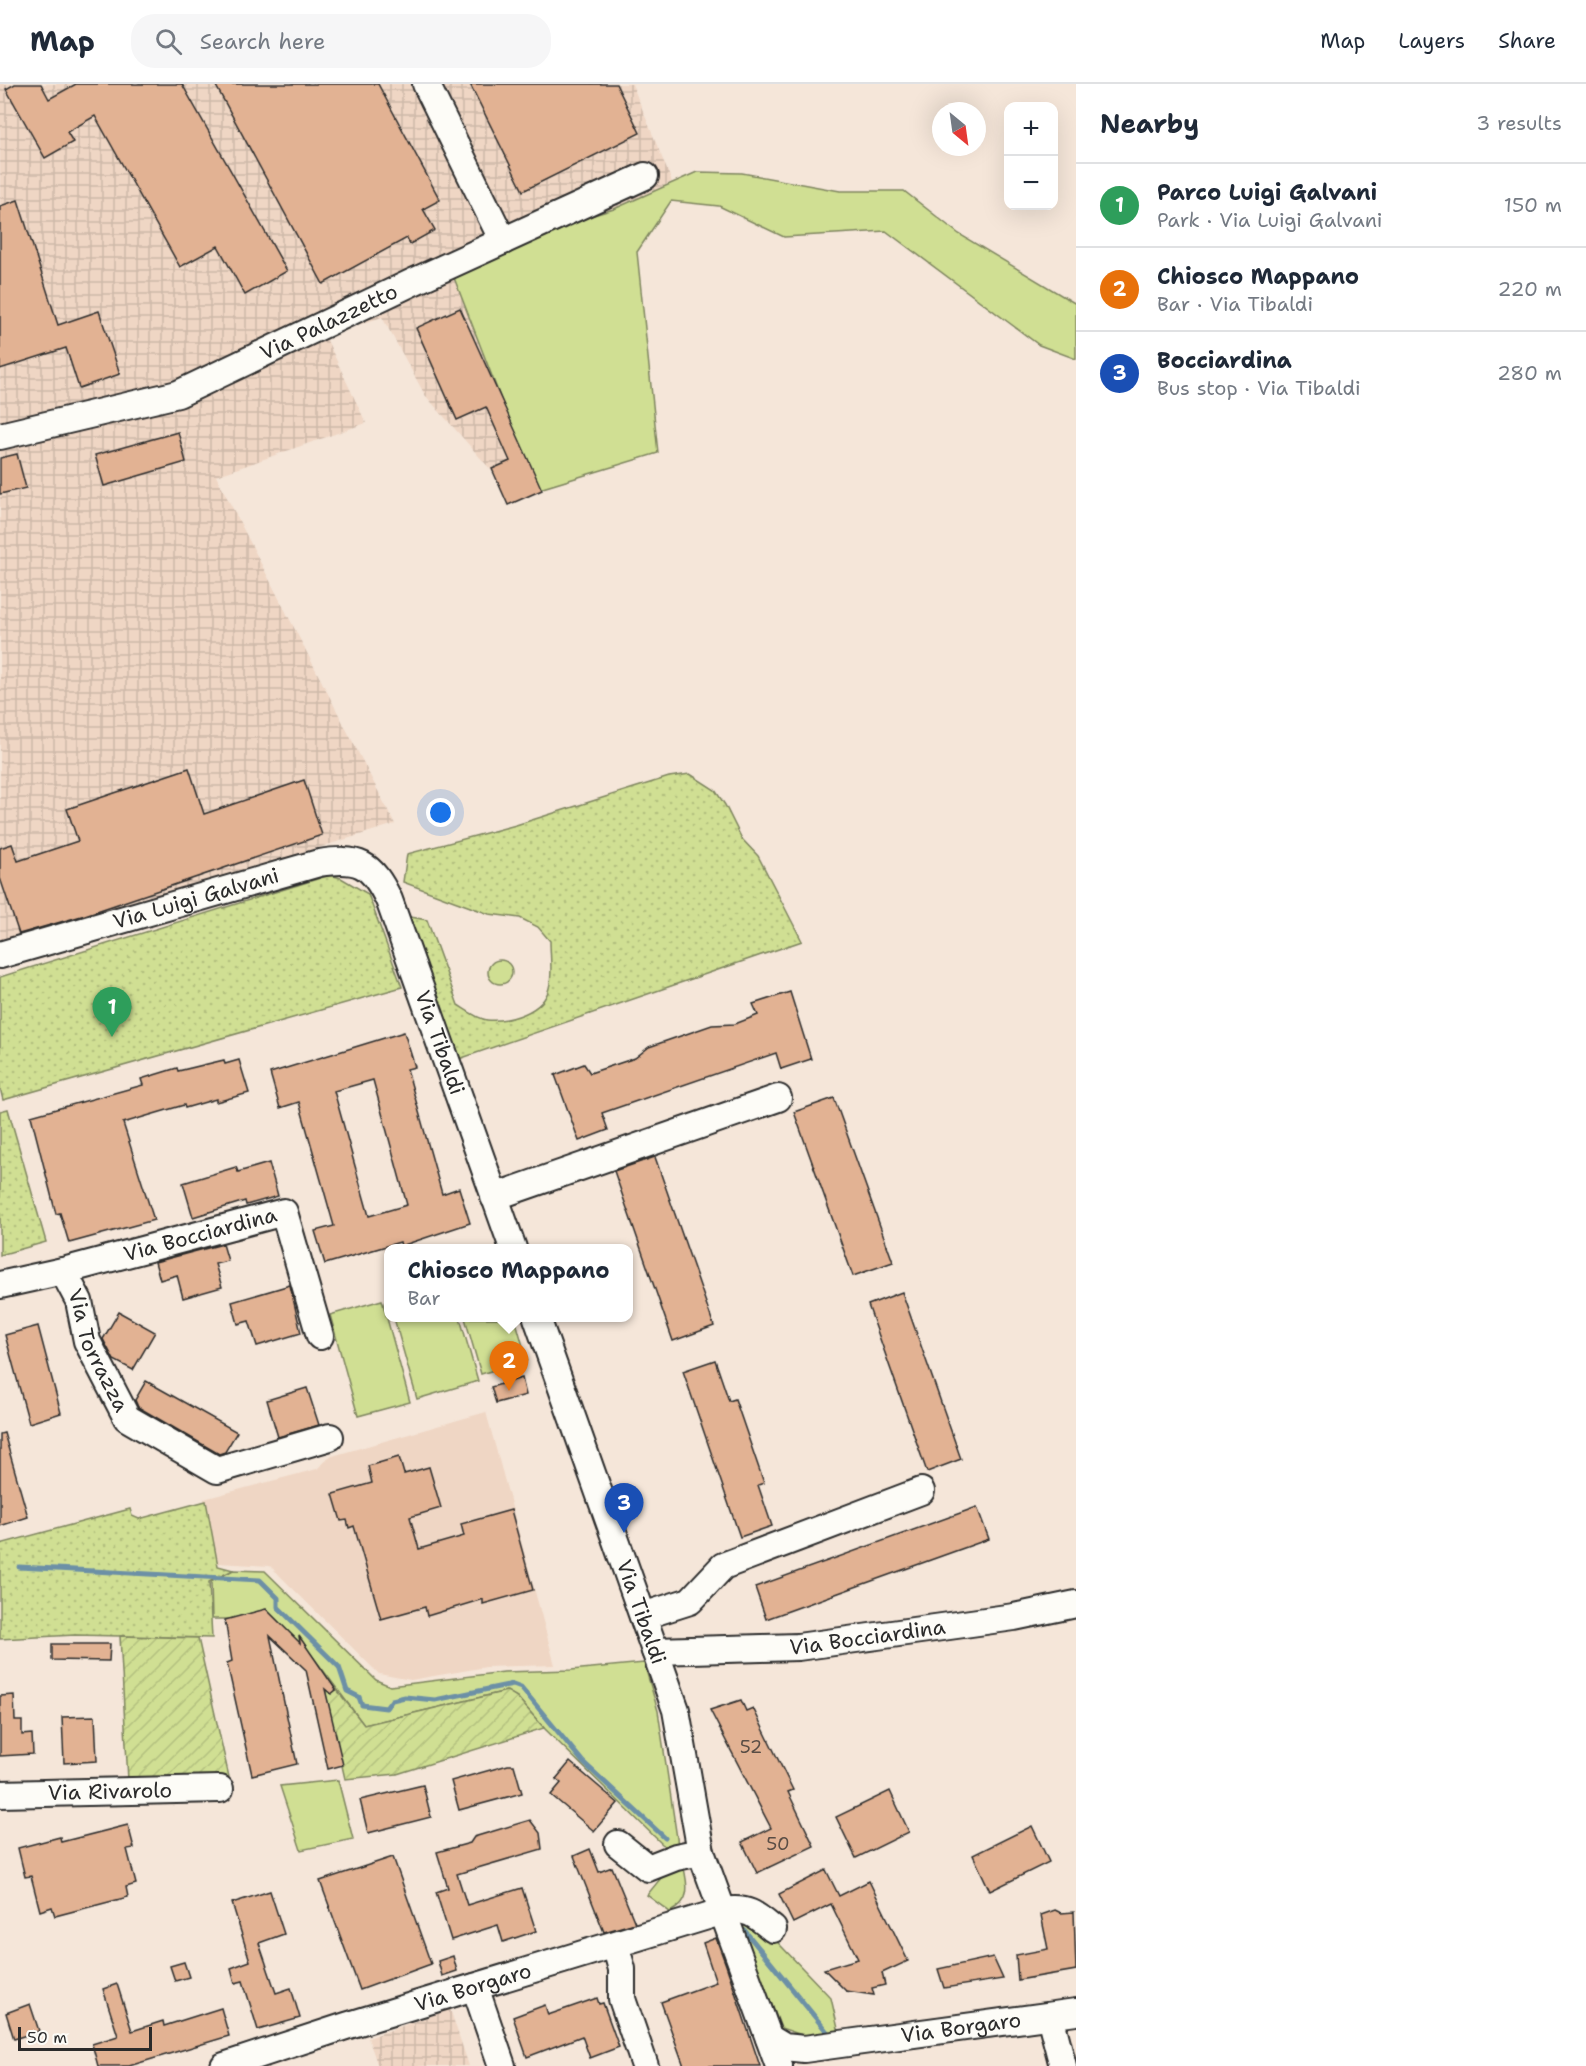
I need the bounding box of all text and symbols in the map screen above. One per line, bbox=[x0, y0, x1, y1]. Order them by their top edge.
search box bbox=[131, 14, 551, 68]
text: Map bbox=[30, 22, 95, 60]
icon: search bbox=[152, 25, 185, 58]
text: Search here bbox=[200, 27, 325, 56]
text: Map bbox=[1320, 27, 1365, 55]
text: Layers bbox=[1398, 27, 1465, 55]
text: Share bbox=[1498, 27, 1556, 55]
north arrow bbox=[932, 102, 986, 156]
map controls bbox=[1004, 102, 1058, 210]
button: + bbox=[1004, 102, 1058, 156]
text: Nearby bbox=[1100, 106, 1199, 141]
text: 3 results bbox=[1476, 110, 1562, 136]
button: − bbox=[1004, 156, 1058, 210]
text: Parco Luigi Galvani bbox=[1157, 178, 1377, 207]
text: 1 bbox=[1115, 192, 1124, 218]
text: 150 m bbox=[1504, 192, 1562, 218]
text: Park · Via Luigi Galvani bbox=[1157, 207, 1382, 233]
text: Chiosco Mappano bbox=[1157, 262, 1359, 291]
text: 2 bbox=[1113, 276, 1127, 302]
text: 220 m bbox=[1498, 276, 1562, 302]
street label: Via Palazzetto bbox=[256, 277, 402, 367]
text: Bar · Via Tibaldi bbox=[1157, 291, 1313, 317]
text: Bocciardina bbox=[1157, 346, 1292, 375]
text: 3 bbox=[1113, 360, 1127, 386]
text: 280 m bbox=[1497, 360, 1562, 386]
text: Bus stop · Via Tibaldi bbox=[1157, 375, 1361, 401]
your location bbox=[426, 798, 455, 827]
street label: Via Luigi Galvani bbox=[110, 861, 282, 936]
street label: Via Tibaldi bbox=[408, 987, 471, 1099]
pin: 1 bbox=[92, 988, 132, 1037]
street label: Via Bocciardina bbox=[121, 1201, 280, 1268]
popup bbox=[384, 1244, 633, 1322]
text: Chiosco Mappano bbox=[407, 1256, 610, 1285]
street label: Via Torrazza bbox=[61, 1284, 135, 1417]
text: Bar bbox=[407, 1285, 441, 1311]
pin: 2 bbox=[490, 1342, 528, 1391]
pin: 3 bbox=[604, 1484, 644, 1533]
street label: Via Tibaldi bbox=[610, 1556, 673, 1668]
street label: Via Bocciardina bbox=[789, 1613, 947, 1661]
house number: 52 bbox=[740, 1735, 762, 1759]
street label: Via Rivarolo bbox=[48, 1776, 172, 1807]
house number: 50 bbox=[766, 1832, 790, 1856]
street label: Via Borgaro bbox=[411, 1956, 535, 2018]
street label: Via Borgaro bbox=[899, 2006, 1023, 2050]
scale bar bbox=[18, 2024, 152, 2052]
text: 50 m bbox=[27, 2027, 67, 2048]

